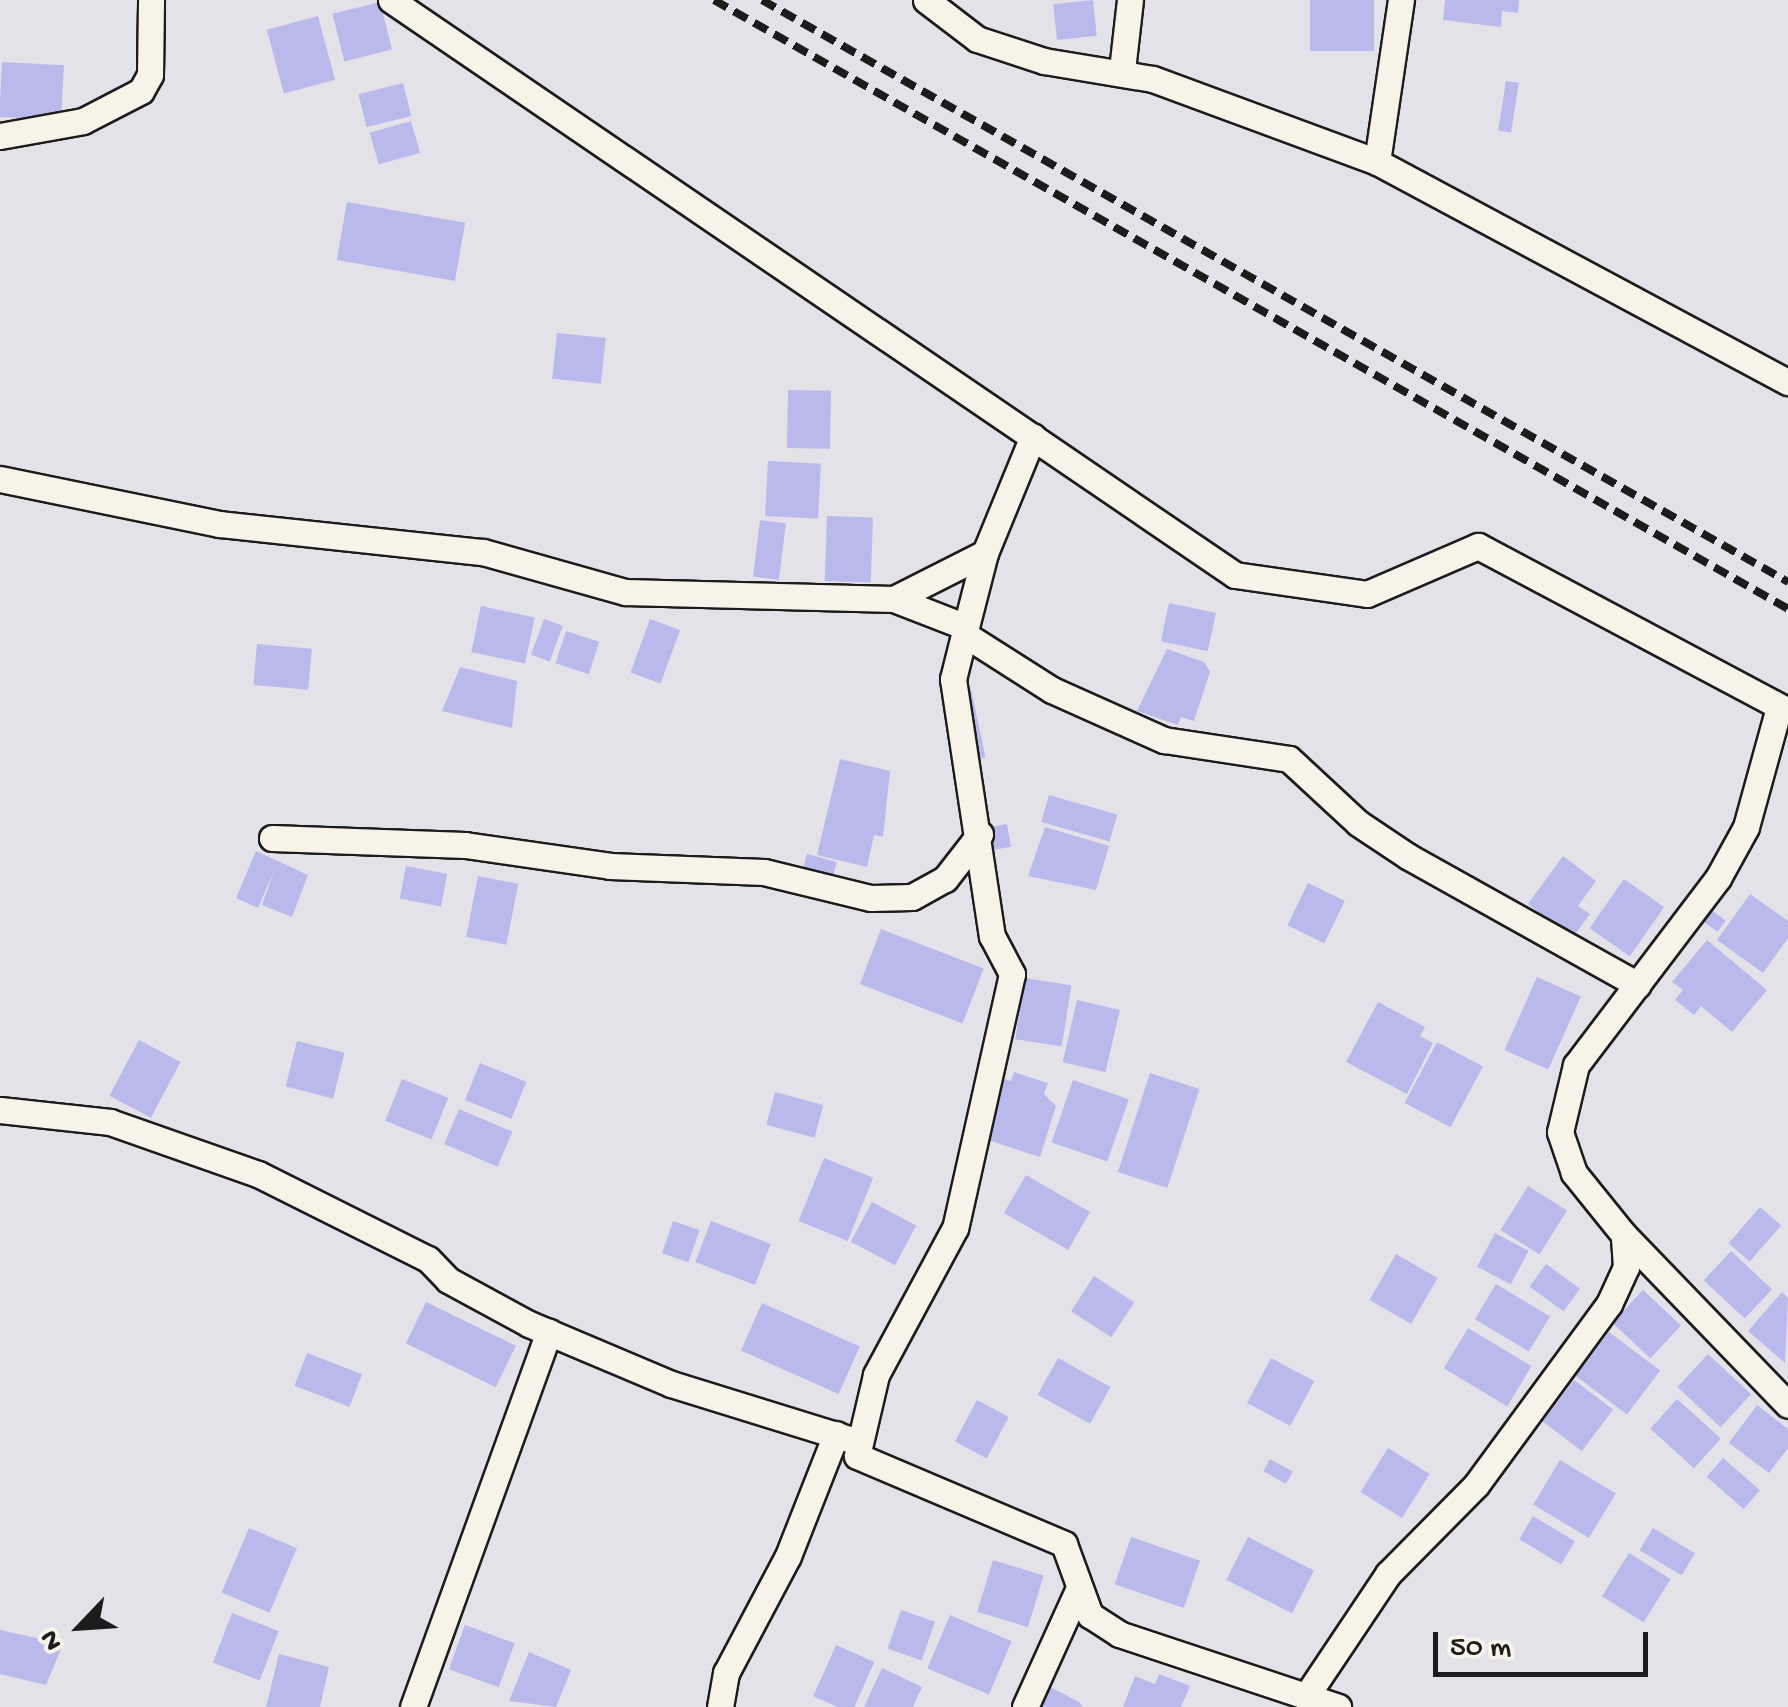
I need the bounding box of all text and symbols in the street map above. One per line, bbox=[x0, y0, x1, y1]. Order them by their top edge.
north arrow bbox=[30, 1577, 130, 1677]
scale bar bbox=[1438, 1612, 1653, 1674]
text: N bbox=[34, 1625, 71, 1655]
text: 50 m bbox=[1450, 1632, 1511, 1667]

